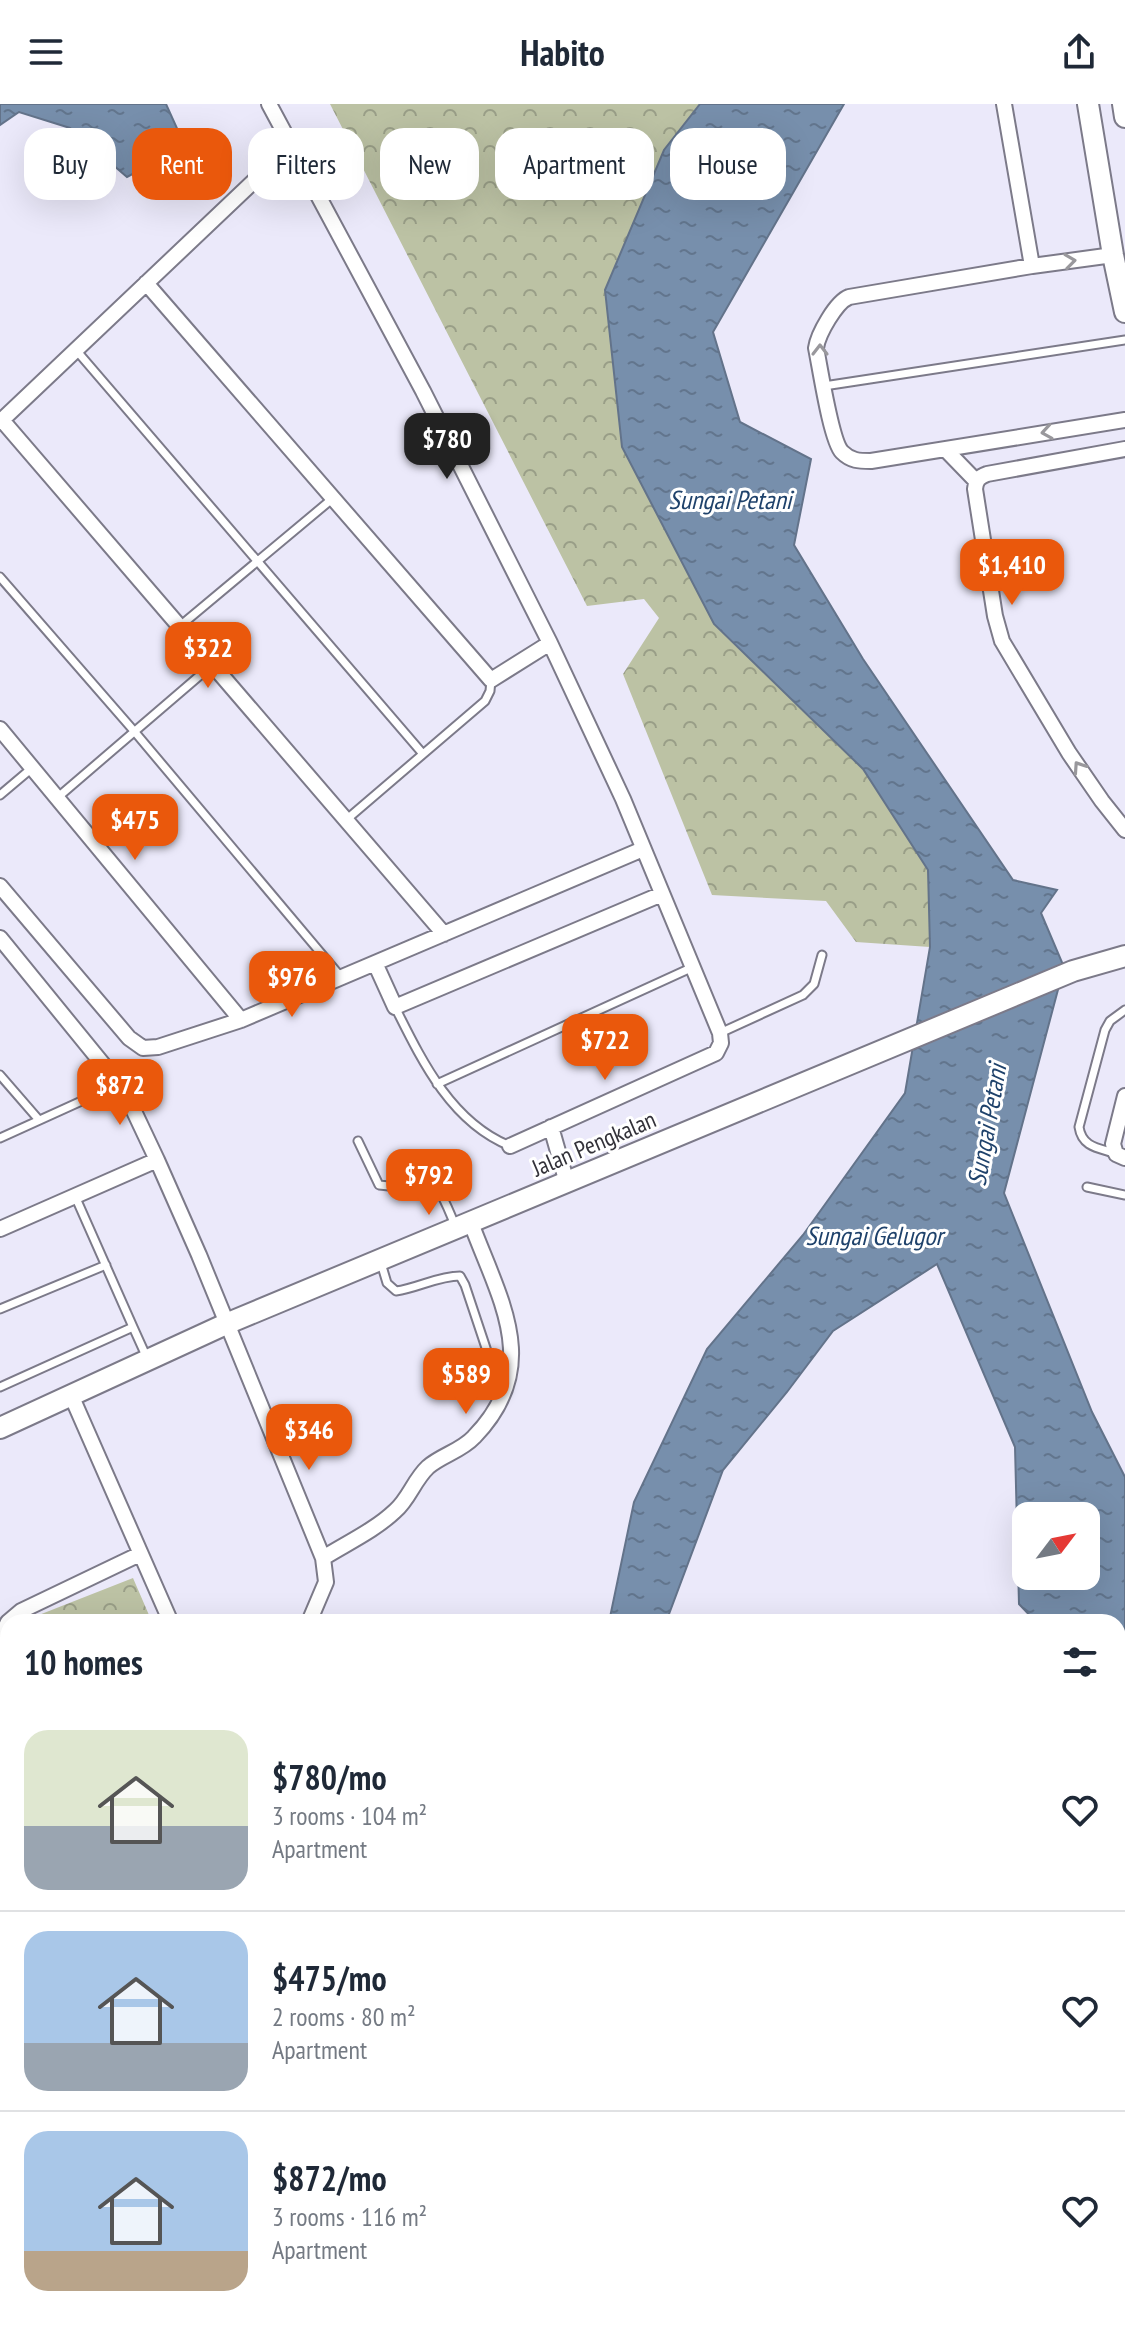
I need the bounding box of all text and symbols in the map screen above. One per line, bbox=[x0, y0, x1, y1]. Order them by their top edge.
text: Habito bbox=[520, 29, 605, 76]
icon: menu bbox=[24, 30, 68, 74]
icon: share bbox=[1057, 30, 1101, 74]
chip: Buy bbox=[24, 128, 116, 200]
chip: Rent bbox=[132, 128, 232, 200]
chip: Filters bbox=[248, 128, 364, 200]
chip: New bbox=[380, 128, 479, 200]
chip: Apartment bbox=[495, 128, 654, 200]
chip: House bbox=[670, 128, 786, 200]
one-way arrow bbox=[1063, 253, 1076, 270]
one-way arrow bbox=[811, 343, 829, 355]
pin: $780 bbox=[400, 413, 494, 481]
text: $780 bbox=[422, 422, 472, 455]
one-way arrow bbox=[1040, 423, 1053, 440]
water label: Sungai Petani bbox=[669, 483, 795, 516]
pin: $1,410 bbox=[947, 539, 1077, 607]
text: $1,410 bbox=[978, 548, 1046, 581]
pin: $322 bbox=[161, 622, 255, 690]
text: $322 bbox=[183, 631, 233, 664]
one-way arrow bbox=[1074, 762, 1089, 776]
pin: $475 bbox=[88, 794, 182, 862]
text: $475 bbox=[110, 803, 160, 836]
pin: $976 bbox=[245, 951, 339, 1019]
text: $976 bbox=[267, 960, 317, 993]
pin: $722 bbox=[558, 1014, 652, 1082]
text: $722 bbox=[580, 1023, 630, 1056]
water label: Sungai Petani bbox=[960, 1058, 1014, 1188]
pin: $872 bbox=[73, 1059, 167, 1127]
text: $872 bbox=[95, 1068, 145, 1101]
street label: Jalan Pengkalan bbox=[526, 1104, 661, 1184]
pin: $792 bbox=[382, 1149, 476, 1217]
text: $792 bbox=[404, 1158, 454, 1191]
water label: Sungai Gelugor bbox=[805, 1219, 946, 1252]
pin: $589 bbox=[419, 1348, 513, 1416]
text: $589 bbox=[441, 1357, 491, 1390]
pin: $346 bbox=[262, 1404, 356, 1472]
text: $346 bbox=[284, 1413, 334, 1446]
north arrow bbox=[1012, 1502, 1100, 1590]
map controls bbox=[1012, 1502, 1100, 1590]
text: 10 homes bbox=[24, 1640, 143, 1684]
icon: filters bbox=[1058, 1640, 1102, 1684]
text: $780/mo bbox=[272, 1755, 387, 1799]
icon: home bbox=[88, 1762, 184, 1858]
icon: heart bbox=[1058, 1788, 1102, 1832]
text: 3 rooms · 104 m² bbox=[272, 1799, 427, 1832]
text: Apartment bbox=[272, 1832, 367, 1865]
text: $475/mo bbox=[272, 1956, 387, 2000]
icon: home bbox=[88, 1963, 184, 2059]
icon: heart bbox=[1058, 1989, 1102, 2033]
text: 2 rooms · 80 m² bbox=[272, 2000, 416, 2033]
text: Apartment bbox=[272, 2033, 367, 2066]
text: $872/mo bbox=[272, 2156, 387, 2200]
icon: home bbox=[88, 2163, 184, 2259]
icon: heart bbox=[1058, 2189, 1102, 2233]
text: 3 rooms · 116 m² bbox=[272, 2200, 427, 2233]
text: Apartment bbox=[272, 2233, 367, 2266]

